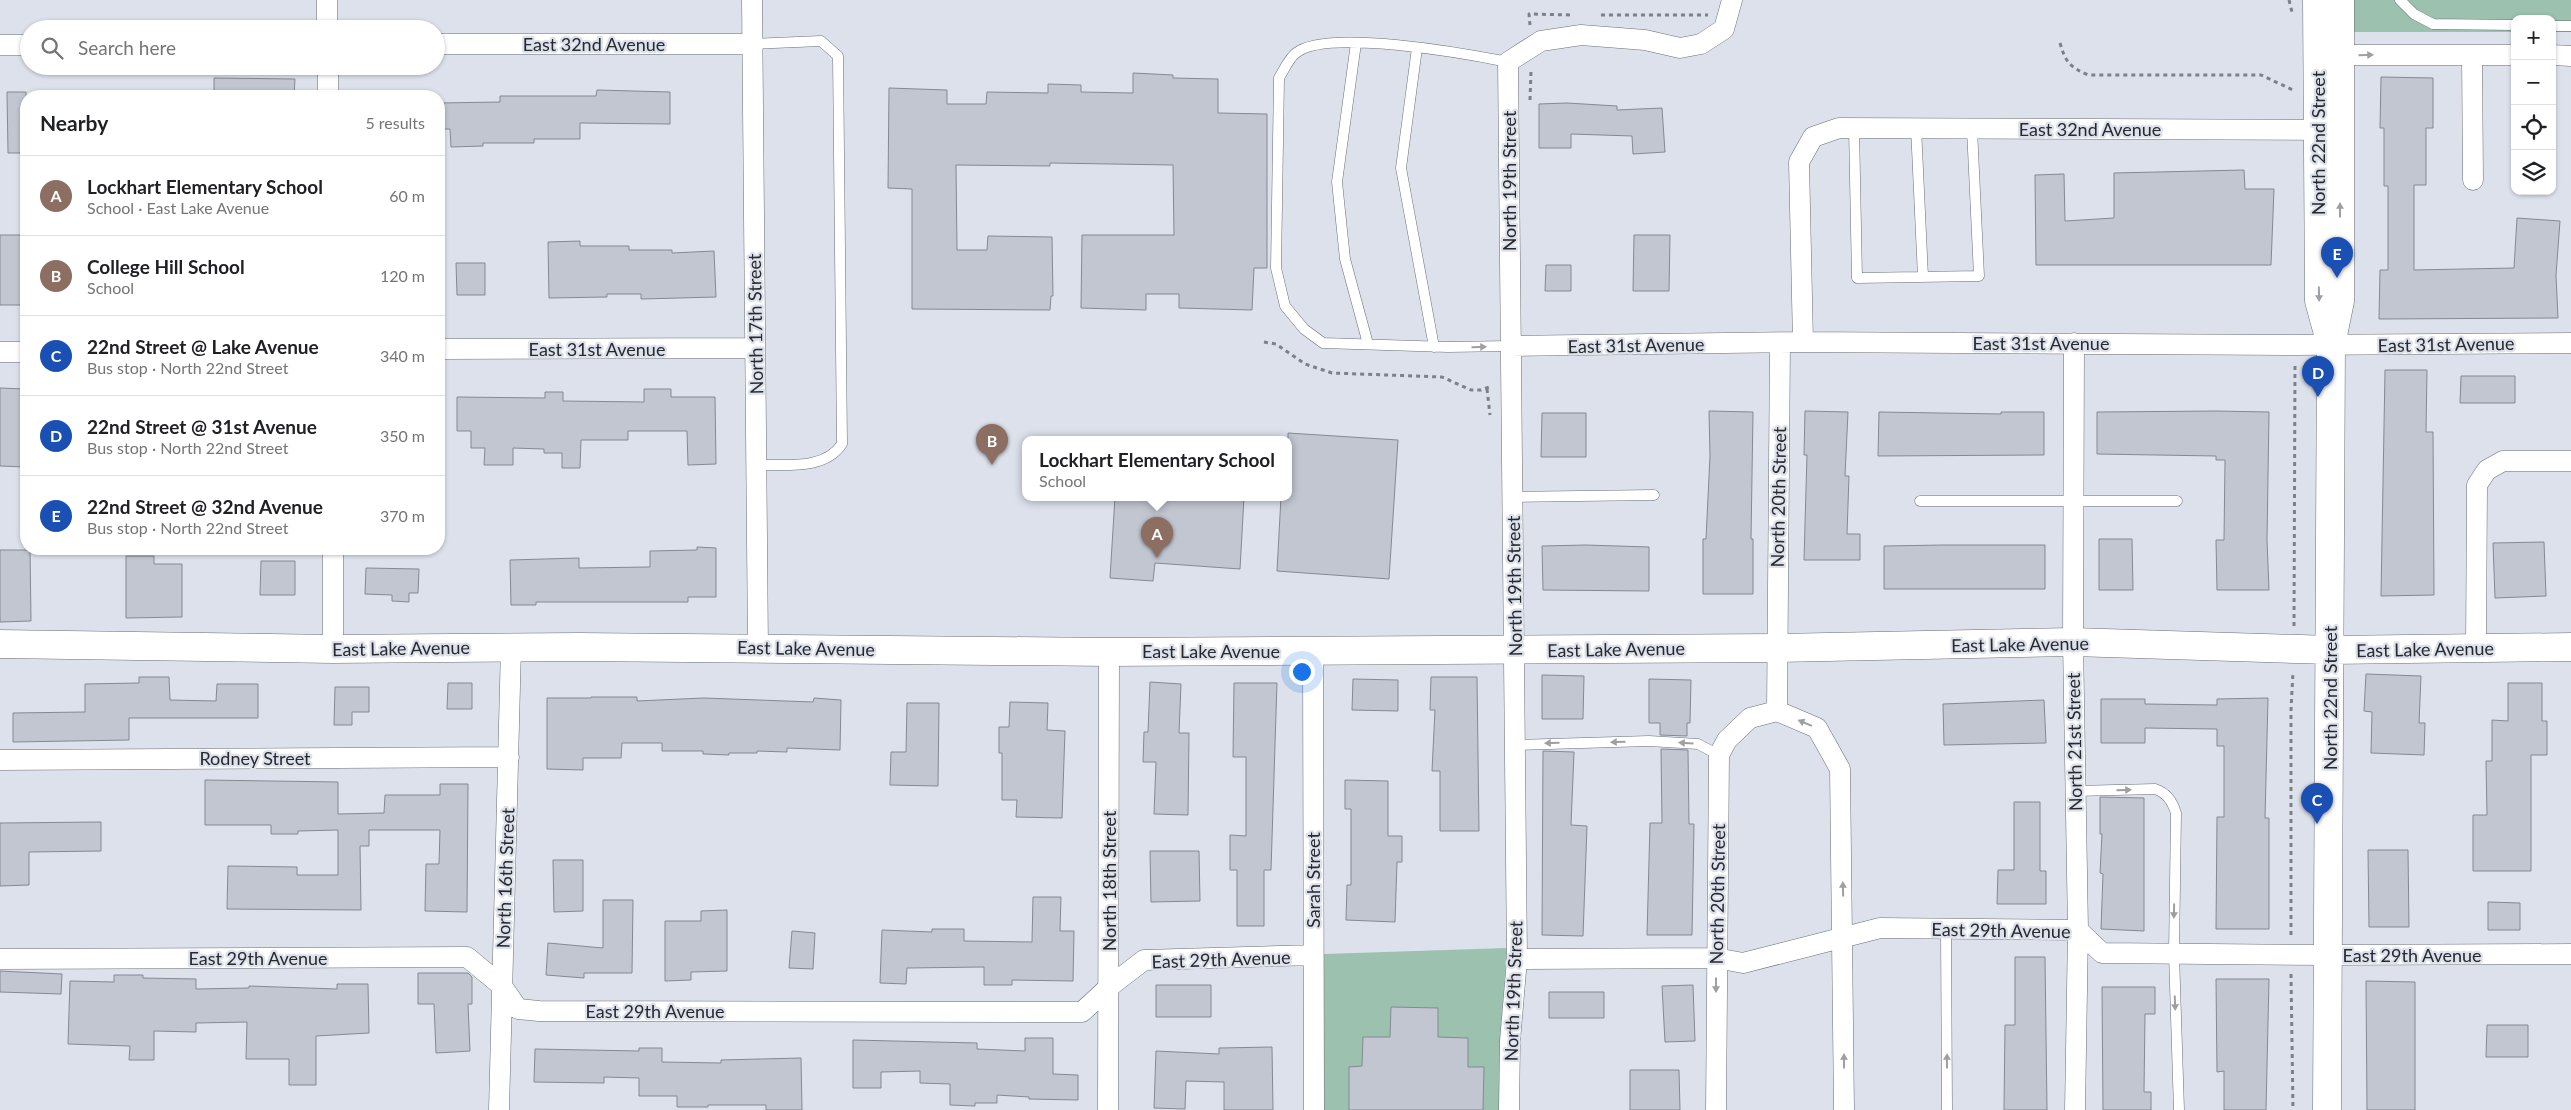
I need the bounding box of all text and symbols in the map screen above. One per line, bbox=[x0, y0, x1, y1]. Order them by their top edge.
map controls bbox=[2511, 15, 2556, 195]
button: + bbox=[2511, 15, 2556, 60]
search box bbox=[20, 20, 445, 75]
street label: East 32nd Avenue bbox=[523, 33, 665, 55]
icon: search bbox=[38, 34, 66, 62]
text: Search here bbox=[78, 36, 176, 59]
one-way arrow bbox=[2358, 51, 2374, 59]
button: − bbox=[2511, 60, 2556, 105]
street label: North 22nd Street bbox=[2307, 70, 2329, 215]
button: locate bbox=[2511, 105, 2556, 150]
text: Nearby bbox=[40, 110, 108, 135]
street label: North 19th Street bbox=[1498, 110, 1520, 251]
text: 5 results bbox=[365, 113, 425, 132]
street label: East 32nd Avenue bbox=[2019, 118, 2161, 140]
button: layers bbox=[2511, 150, 2556, 195]
text: Lockhart Elementary School bbox=[87, 175, 323, 198]
text: A bbox=[50, 186, 62, 205]
text: 60 m bbox=[389, 186, 425, 205]
text: School · East Lake Avenue bbox=[87, 198, 269, 217]
one-way arrow bbox=[2336, 202, 2344, 218]
pin: E bbox=[2321, 237, 2353, 278]
street label: North 17th Street bbox=[743, 253, 767, 395]
text: College Hill School bbox=[87, 255, 245, 278]
text: B bbox=[51, 266, 61, 285]
text: 120 m bbox=[380, 266, 425, 285]
text: School bbox=[87, 278, 134, 297]
one-way arrow bbox=[2315, 286, 2323, 302]
street label: East 31st Avenue bbox=[1973, 332, 2109, 354]
street label: East 31st Avenue bbox=[2377, 332, 2515, 356]
street label: East 31st Avenue bbox=[1567, 333, 1705, 357]
text: 22nd Street @ Lake Avenue bbox=[87, 335, 319, 358]
street label: East 31st Avenue bbox=[529, 338, 665, 360]
one-way arrow bbox=[1471, 343, 1487, 351]
text: C bbox=[51, 346, 61, 365]
text: 340 m bbox=[380, 346, 425, 365]
pin: D bbox=[2302, 356, 2334, 397]
text: Bus stop · North 22nd Street bbox=[87, 358, 288, 377]
text: 22nd Street @ 31st Avenue bbox=[87, 415, 317, 438]
pin: B bbox=[976, 424, 1008, 465]
text: D bbox=[50, 426, 62, 445]
text: 350 m bbox=[380, 426, 425, 445]
street label: North 20th Street bbox=[1766, 426, 1790, 568]
popup bbox=[1022, 436, 1292, 501]
text: Bus stop · North 22nd Street bbox=[87, 438, 288, 457]
text: Lockhart Elementary School bbox=[1039, 448, 1275, 471]
text: School bbox=[1039, 471, 1086, 490]
text: 22nd Street @ 32nd Avenue bbox=[87, 495, 323, 518]
text: E bbox=[51, 506, 61, 525]
text: 370 m bbox=[380, 506, 425, 525]
street label: North 19th Street bbox=[1502, 515, 1526, 657]
pin: A bbox=[1141, 517, 1173, 558]
text: Bus stop · North 22nd Street bbox=[87, 518, 288, 537]
street label: North 22nd Street bbox=[2319, 625, 2341, 770]
street label: East Lake Avenue bbox=[1951, 632, 2089, 656]
street label: East Lake Avenue bbox=[332, 636, 470, 660]
street label: East Lake Avenue bbox=[737, 636, 875, 660]
street label: East Lake Avenue bbox=[1547, 637, 1685, 661]
street label: East Lake Avenue bbox=[2356, 637, 2494, 661]
street label: East Lake Avenue bbox=[1142, 640, 1280, 662]
your location bbox=[1289, 659, 1315, 685]
street label: North 21st Street bbox=[2062, 672, 2086, 811]
one-way arrow bbox=[1798, 719, 1812, 727]
one-way arrow bbox=[1610, 738, 1626, 746]
one-way arrow bbox=[1677, 739, 1693, 747]
one-way arrow bbox=[1543, 740, 1559, 748]
street label: Rodney Street bbox=[199, 747, 311, 769]
pin: C bbox=[2301, 783, 2333, 824]
one-way arrow bbox=[2116, 786, 2132, 794]
street label: North 16th Street bbox=[492, 807, 518, 949]
street label: North 18th Street bbox=[1098, 810, 1120, 951]
street label: North 20th Street bbox=[1705, 823, 1729, 965]
street label: Sarah Street bbox=[1302, 831, 1324, 928]
one-way arrow bbox=[1838, 881, 1846, 897]
one-way arrow bbox=[2170, 903, 2178, 919]
street label: East 29th Avenue bbox=[1931, 918, 2071, 942]
street label: North 19th Street bbox=[1500, 920, 1526, 1062]
street label: East 29th Avenue bbox=[2342, 944, 2482, 966]
street label: East 29th Avenue bbox=[1151, 946, 1291, 972]
street label: East 29th Avenue bbox=[188, 947, 328, 969]
one-way arrow bbox=[1712, 978, 1720, 994]
one-way arrow bbox=[2172, 995, 2180, 1011]
street label: East 29th Avenue bbox=[585, 1000, 725, 1022]
one-way arrow bbox=[1840, 1053, 1848, 1069]
one-way arrow bbox=[1943, 1053, 1951, 1069]

